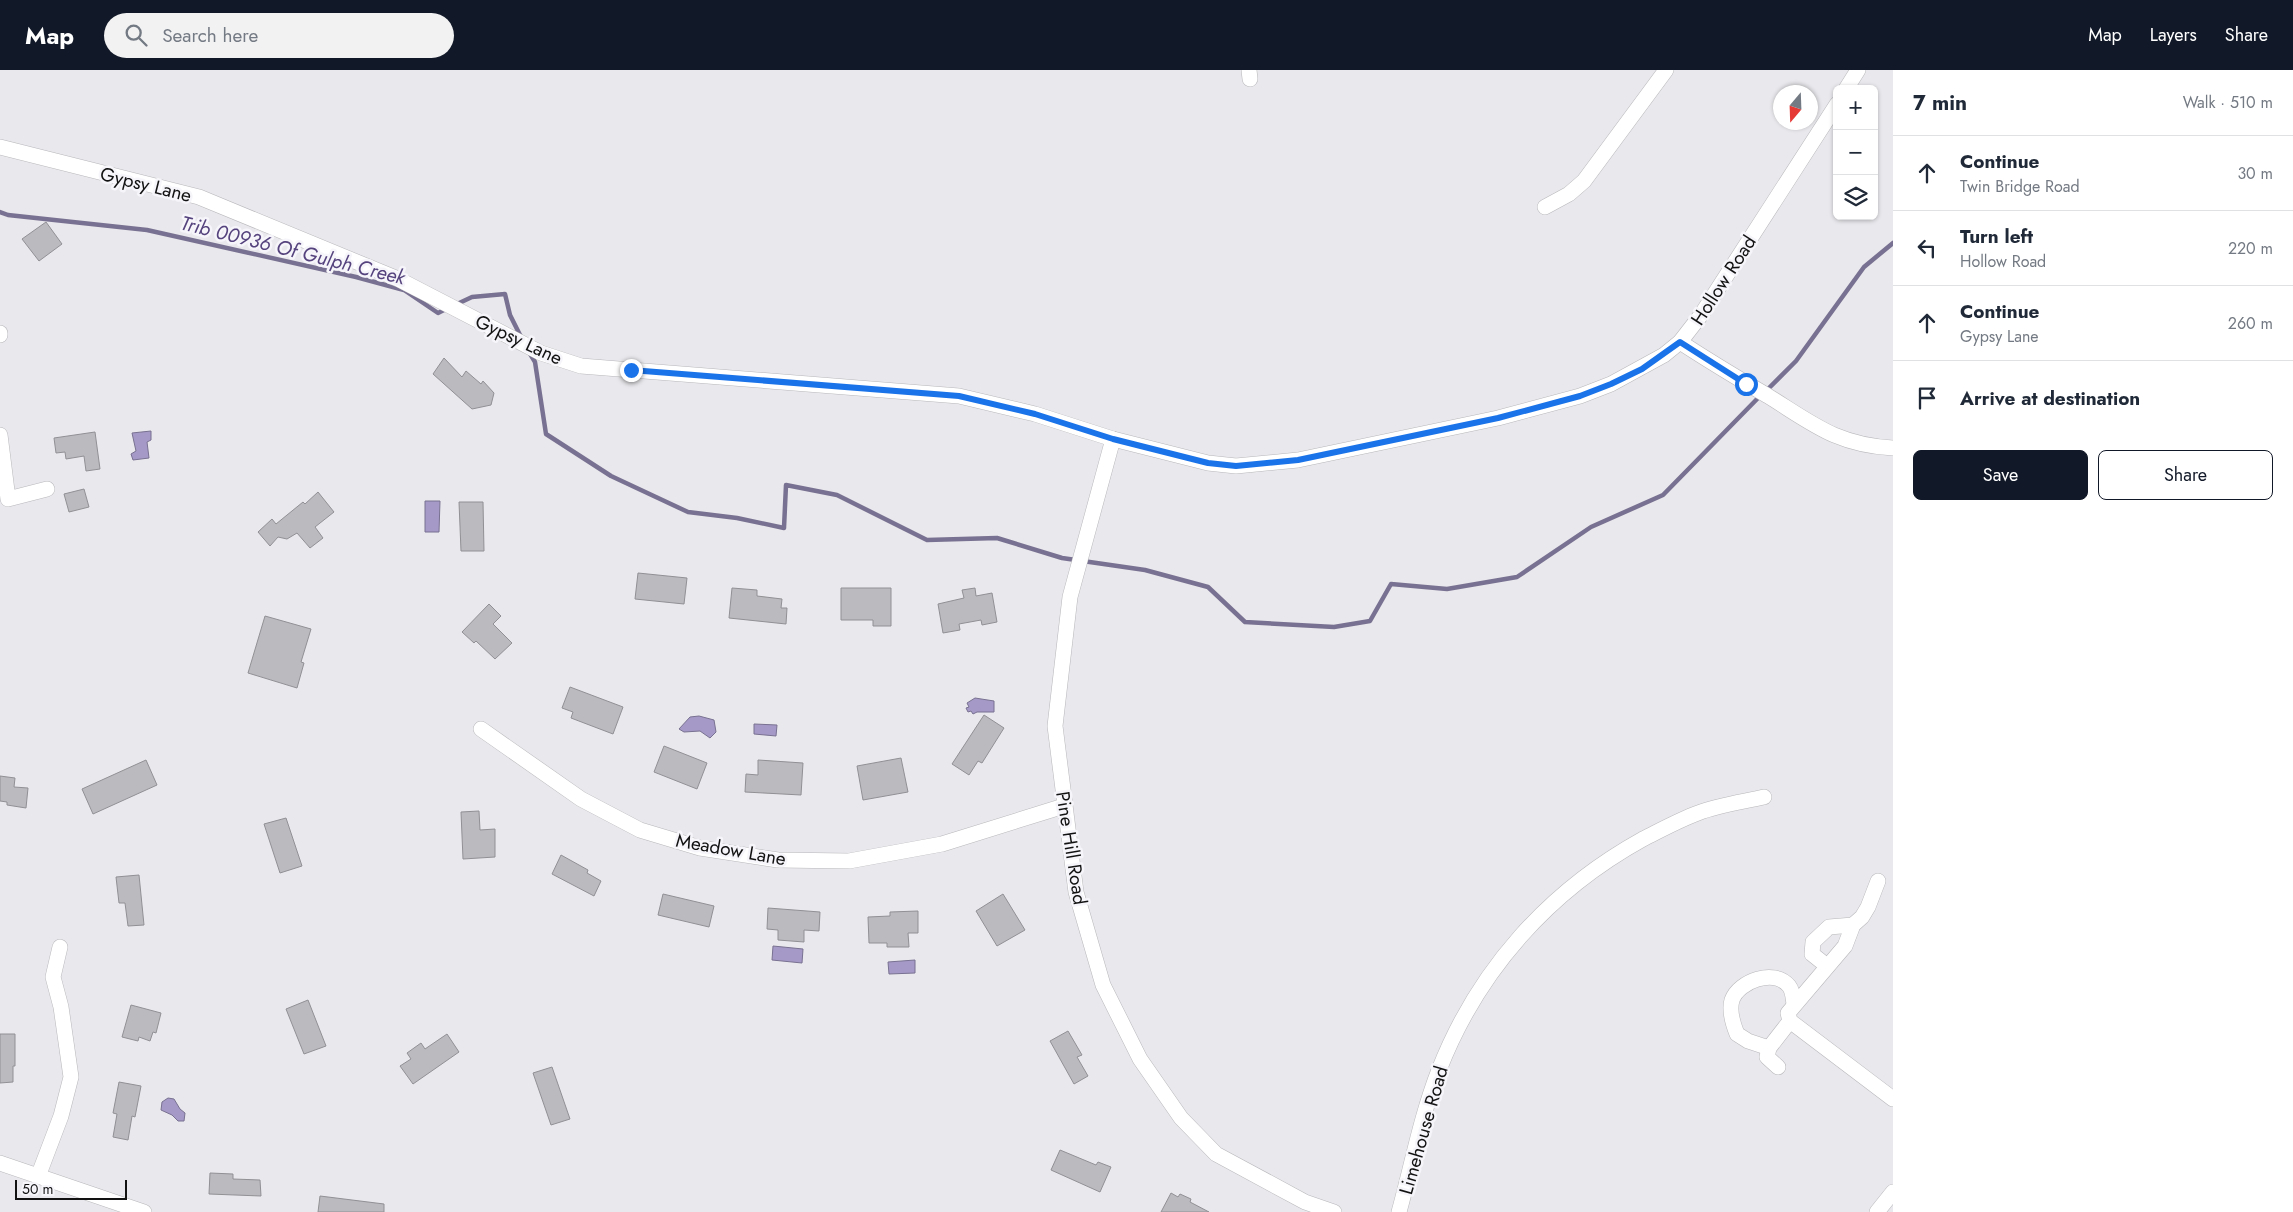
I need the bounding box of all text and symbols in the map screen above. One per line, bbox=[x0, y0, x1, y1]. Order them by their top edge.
search box bbox=[104, 13, 454, 58]
text: Map bbox=[25, 18, 74, 53]
icon: search bbox=[122, 21, 150, 49]
text: Search here bbox=[162, 22, 258, 49]
text: Map bbox=[2088, 22, 2122, 48]
text: Layers bbox=[2150, 22, 2197, 48]
text: Share bbox=[2225, 22, 2268, 48]
north arrow bbox=[1773, 85, 1818, 130]
map controls bbox=[1833, 85, 1878, 220]
button: + bbox=[1833, 85, 1878, 130]
text: 7 min bbox=[1913, 88, 1967, 118]
text: Walk · 510 m bbox=[2183, 91, 2273, 114]
button: − bbox=[1833, 130, 1878, 175]
text: Continue bbox=[1960, 148, 2039, 175]
icon: ahead bbox=[1913, 159, 1941, 187]
street label: Gypsy Lane bbox=[97, 160, 195, 209]
text: 30 m bbox=[2237, 162, 2273, 185]
button: layers bbox=[1833, 175, 1878, 220]
text: Twin Bridge Road bbox=[1960, 175, 2080, 198]
water label: Trib 00936 Of Gulph Creek bbox=[178, 209, 410, 293]
text: Turn left bbox=[1960, 223, 2033, 250]
street label: Hollow Road bbox=[1684, 230, 1763, 331]
icon: left bbox=[1913, 234, 1941, 262]
text: 220 m bbox=[2228, 237, 2273, 260]
text: Hollow Road bbox=[1960, 250, 2046, 273]
text: Continue bbox=[1960, 298, 2039, 325]
street label: Gypsy Lane bbox=[471, 308, 567, 371]
icon: ahead bbox=[1913, 309, 1941, 337]
text: 260 m bbox=[2228, 312, 2273, 335]
text: Gypsy Lane bbox=[1960, 325, 2039, 348]
route end bbox=[620, 359, 643, 382]
route start bbox=[1735, 373, 1758, 396]
icon: arrive bbox=[1913, 384, 1941, 412]
text: Arrive at destination bbox=[1960, 385, 2140, 412]
button: Save bbox=[1913, 450, 2088, 500]
button: Share bbox=[2098, 450, 2273, 500]
street label: Pine Hill Road bbox=[1049, 789, 1094, 907]
street label: Meadow Lane bbox=[674, 827, 788, 872]
street label: Limehouse Road bbox=[1392, 1063, 1455, 1198]
scale bar bbox=[15, 1177, 128, 1200]
text: 50 m bbox=[22, 1179, 53, 1199]

